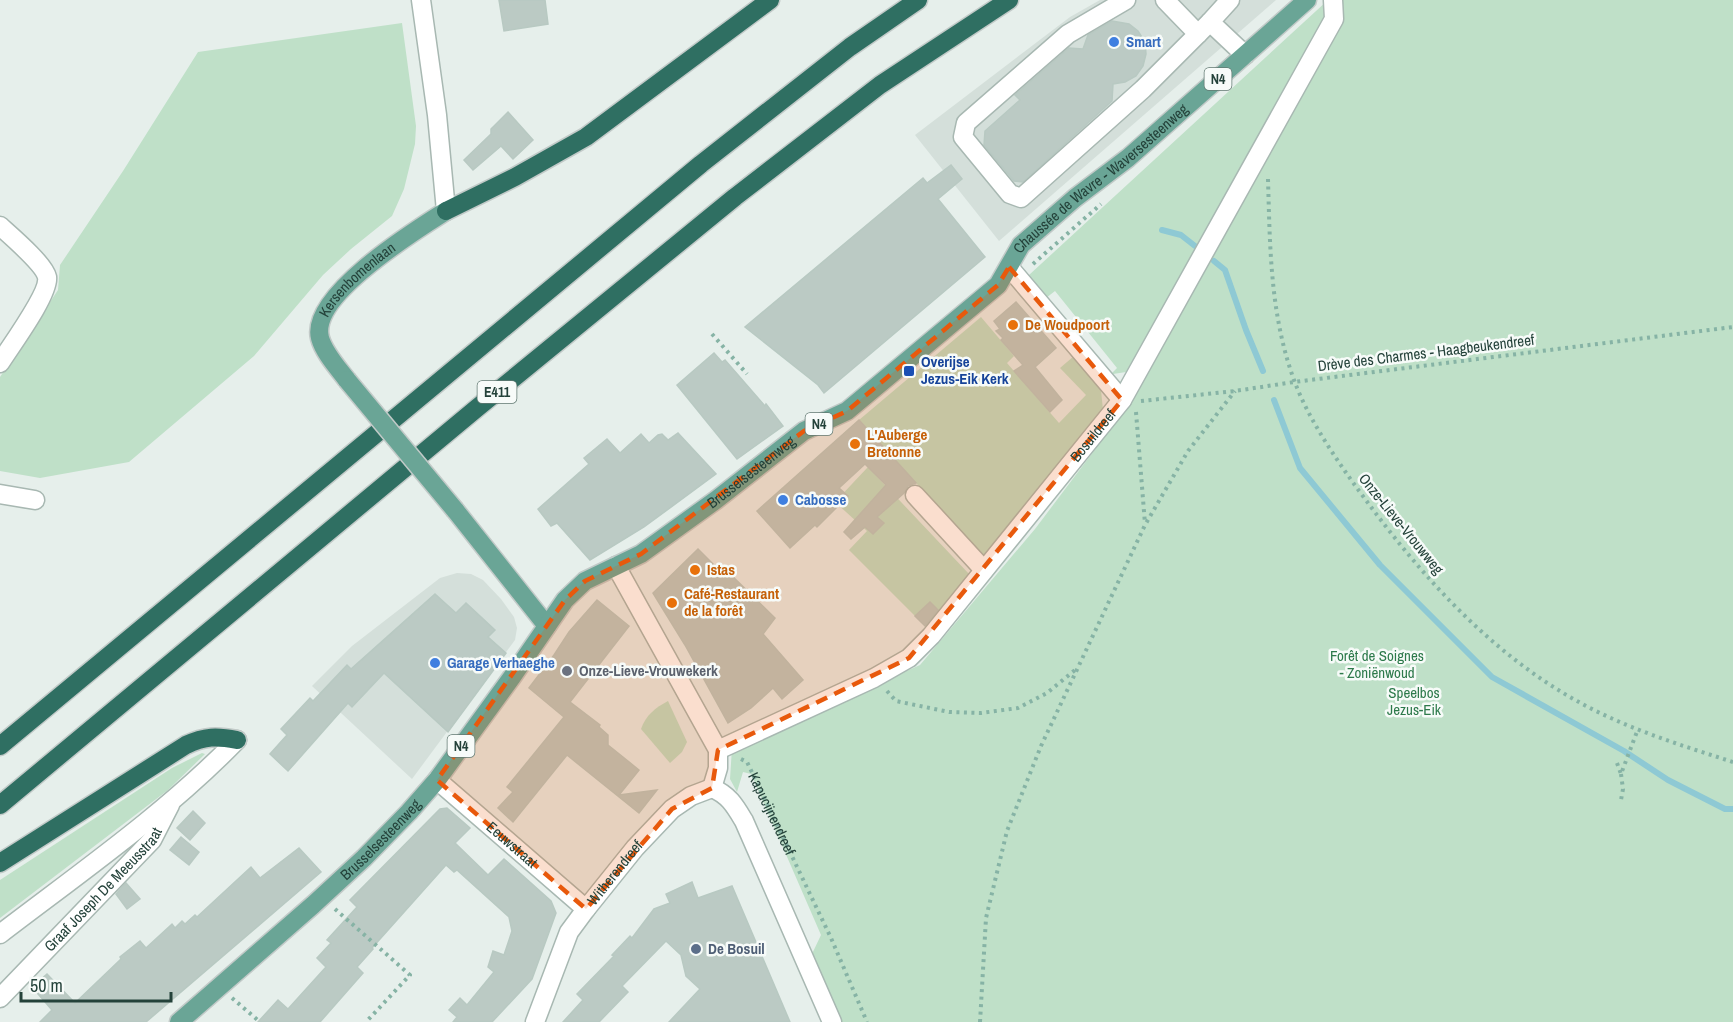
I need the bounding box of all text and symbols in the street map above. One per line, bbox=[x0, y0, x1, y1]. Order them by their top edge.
place label: Smart bbox=[1126, 31, 1161, 52]
marker: Smart bbox=[1107, 35, 1121, 49]
road number: N4 bbox=[1204, 68, 1232, 90]
street label: Chaussée de Wavre - Waversesteenweg bbox=[1008, 99, 1193, 257]
street label: Kersenbomenlaan bbox=[313, 237, 399, 321]
place label: De Woudpoort bbox=[1025, 314, 1110, 335]
marker: De Woudpoort bbox=[1006, 318, 1020, 332]
street label: Drève des Charmes - Haagbeukendreef bbox=[1316, 329, 1536, 376]
place label: Overijse Jezus-Eik Kerk bbox=[921, 351, 1009, 389]
marker: Overijse Jezus-Eik Kerk bbox=[902, 364, 916, 378]
road number: E411 bbox=[478, 381, 516, 403]
street label: Bosuildreef bbox=[1065, 404, 1121, 466]
road number: N4 bbox=[806, 413, 832, 435]
place label: L'Auberge Bretonne bbox=[867, 424, 927, 462]
street label: Brusselsesteenweg bbox=[703, 431, 800, 513]
marker: L'Auberge Bretonne bbox=[848, 437, 862, 451]
street label: Onze-Lieve-Vrouwweg bbox=[1354, 469, 1449, 579]
place label: Cabosse bbox=[795, 489, 846, 510]
marker: Cabosse bbox=[776, 493, 790, 507]
place label: Istas bbox=[707, 559, 735, 580]
marker: Istas bbox=[688, 563, 702, 577]
place label: Café-Restaurant de la forêt bbox=[684, 583, 779, 621]
marker: Café-Restaurant de la forêt bbox=[665, 596, 679, 610]
park label: Forêt de Soignes - Zoniënwoud bbox=[1330, 645, 1424, 683]
place label: Garage Verhaeghe bbox=[447, 652, 555, 673]
marker: Garage Verhaeghe bbox=[428, 656, 442, 670]
place label: Onze-Lieve-Vrouwekerk bbox=[579, 660, 718, 681]
marker: Onze-Lieve-Vrouwekerk bbox=[560, 664, 574, 678]
park label: Speelbos Jezus-Eik bbox=[1387, 682, 1442, 720]
road number: N4 bbox=[448, 735, 474, 757]
street label: Kapucijnendreef bbox=[743, 769, 801, 859]
street label: Brusselsesteenweg bbox=[335, 794, 426, 885]
street label: Eeuwstraat bbox=[482, 816, 543, 873]
street label: Graaf Joseph De Meeusstraat bbox=[39, 823, 167, 956]
street label: Witherendreef bbox=[582, 835, 647, 910]
place label: De Bosuil bbox=[708, 938, 765, 959]
marker: De Bosuil bbox=[689, 942, 703, 956]
scale bar bbox=[21, 965, 171, 1003]
text: 50 m bbox=[30, 973, 63, 998]

